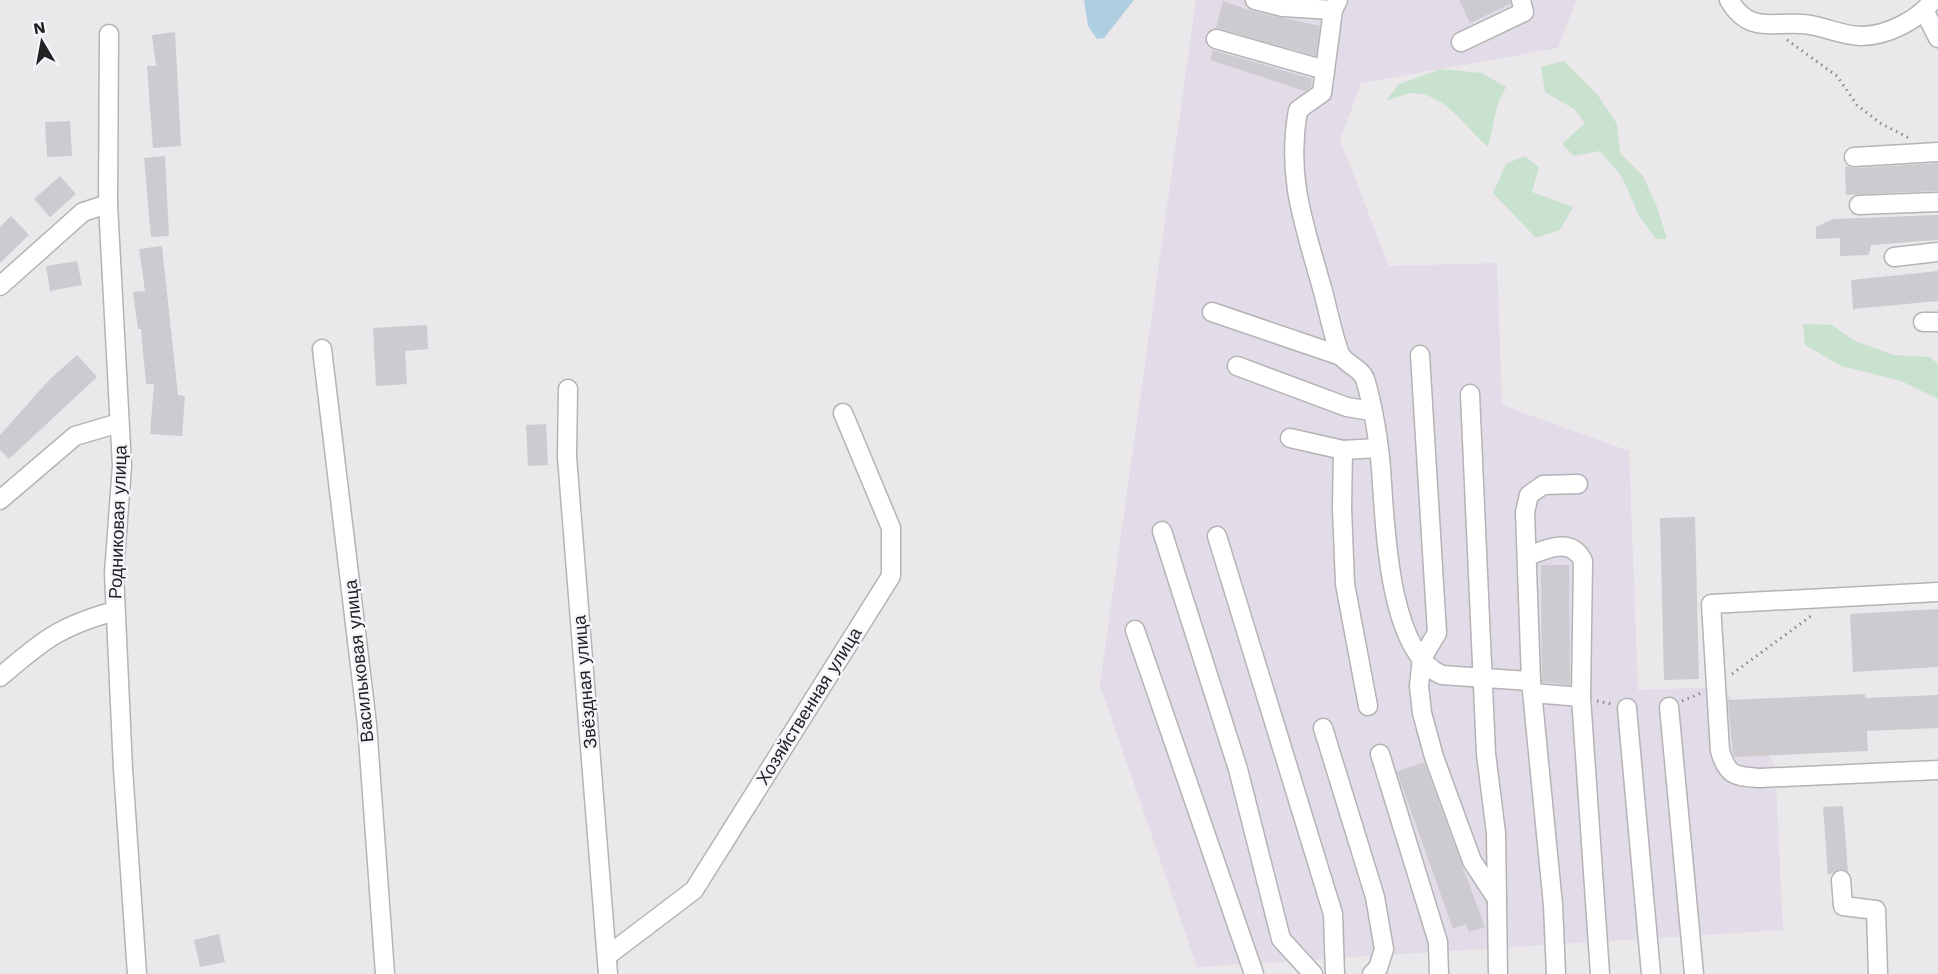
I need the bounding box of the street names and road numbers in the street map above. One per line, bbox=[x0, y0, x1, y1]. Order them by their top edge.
street label: Родниковая улица bbox=[104, 444, 131, 599]
street label: Васильковая улица bbox=[339, 578, 378, 744]
street label: Звёздная улица bbox=[568, 613, 601, 750]
street label: Хозяйственная улица bbox=[752, 622, 866, 788]

